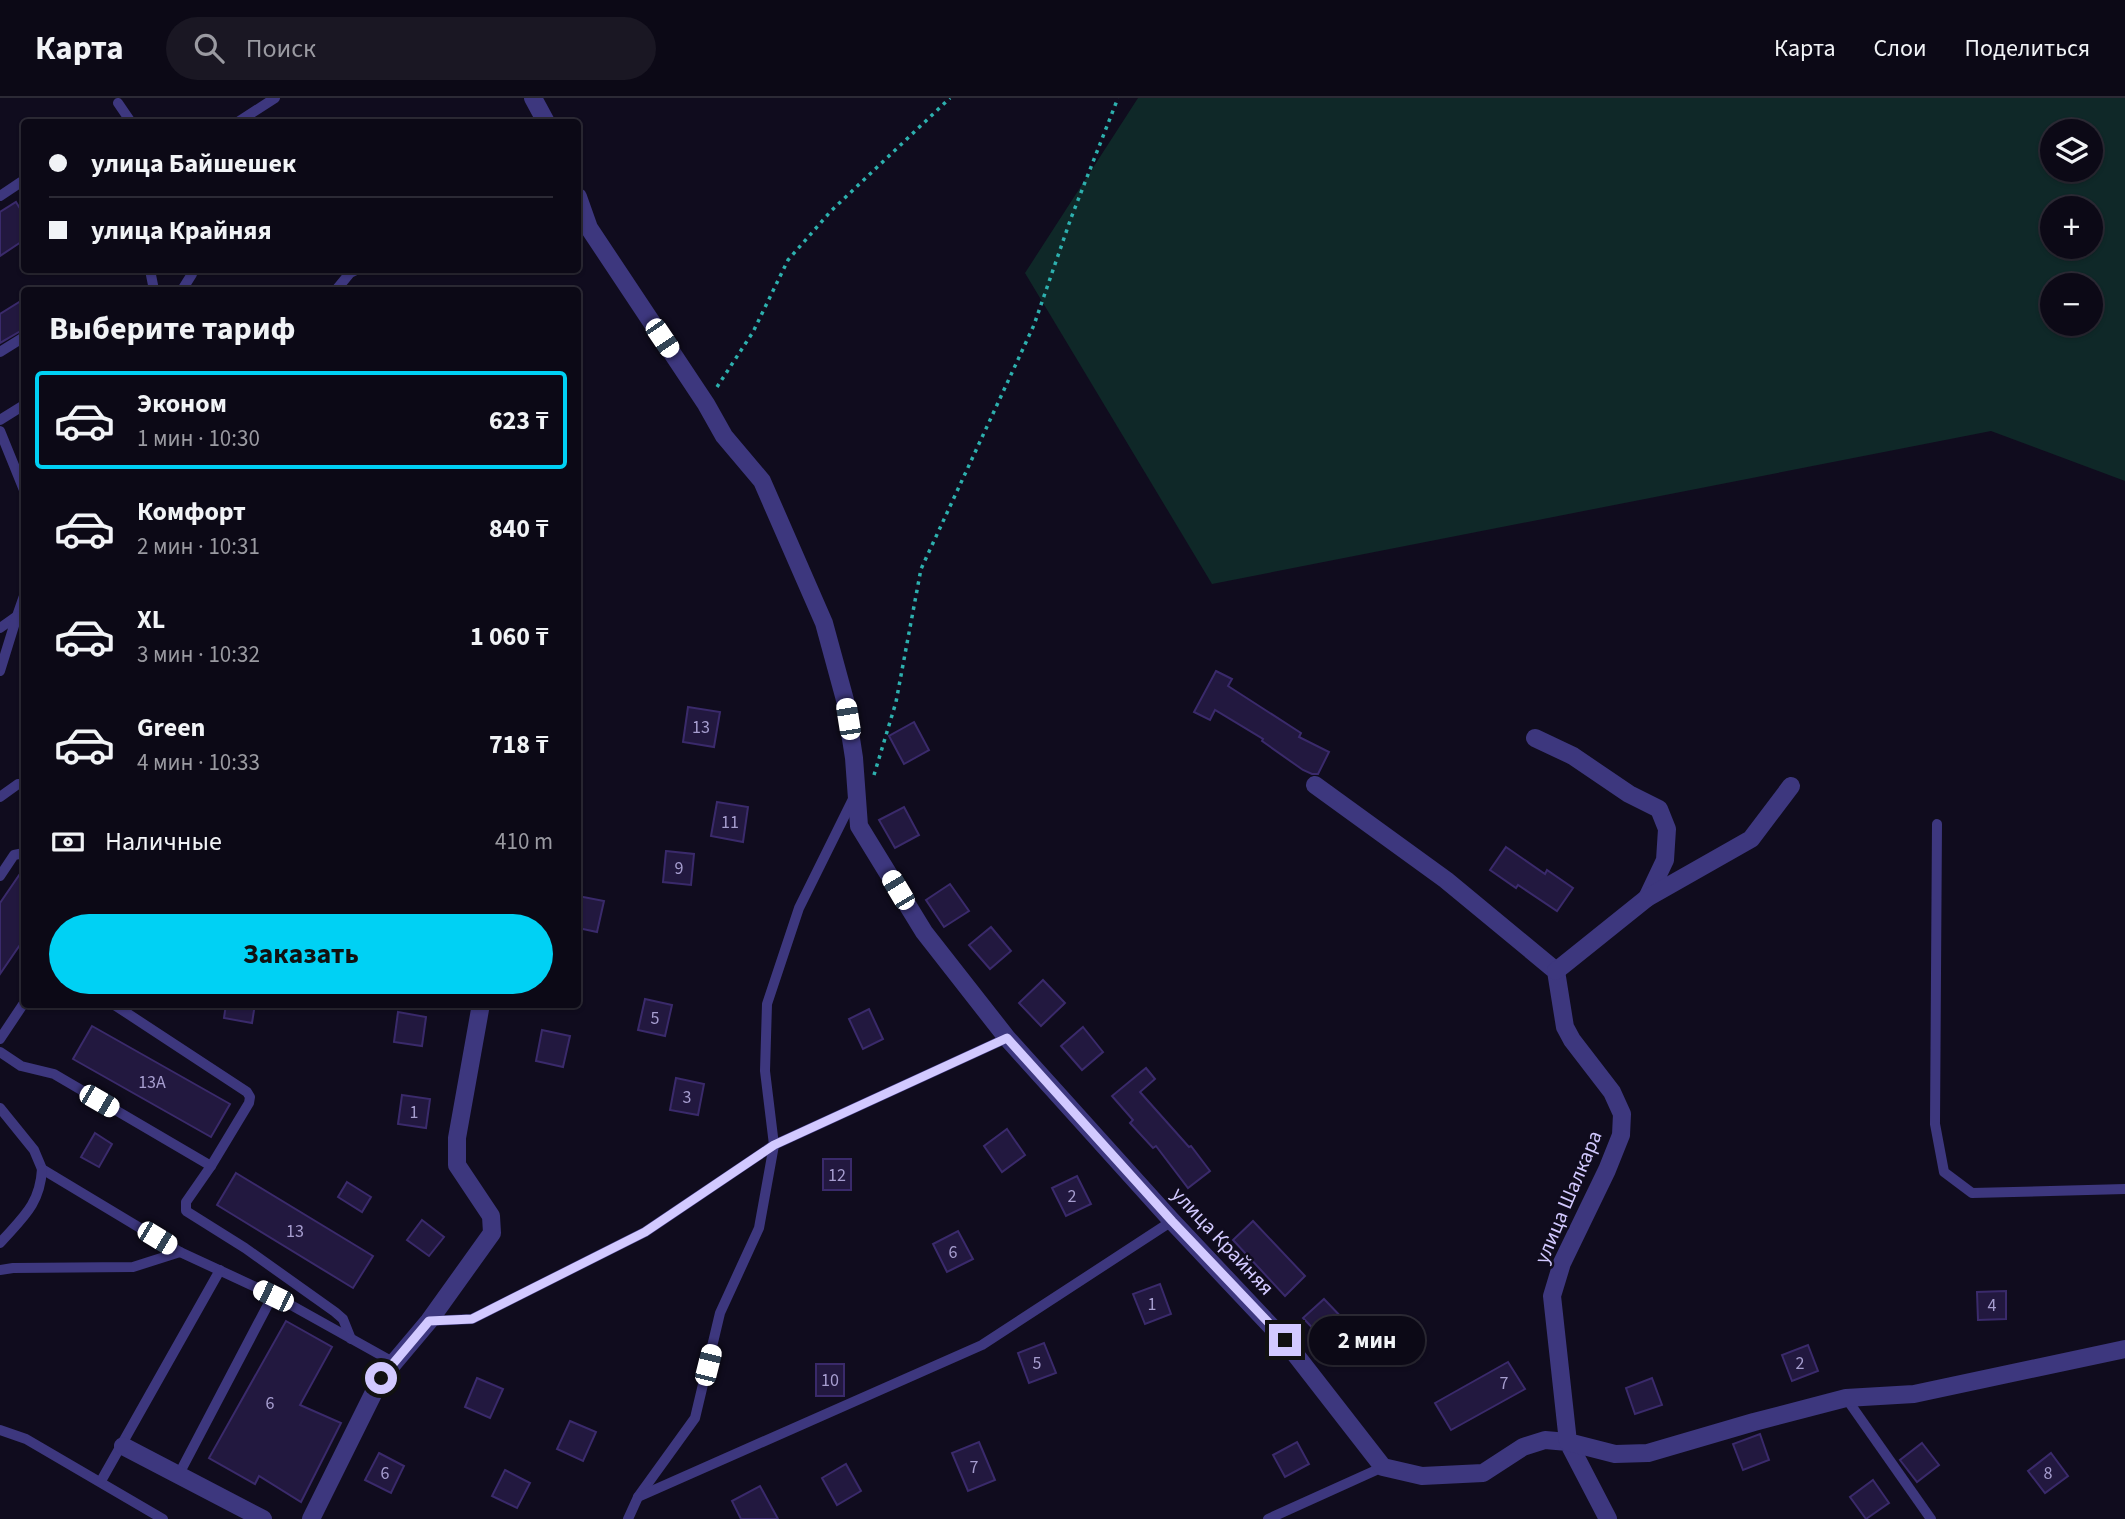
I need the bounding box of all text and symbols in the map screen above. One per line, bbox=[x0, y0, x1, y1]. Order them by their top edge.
search box bbox=[166, 17, 656, 80]
text: Карта bbox=[35, 25, 124, 72]
icon: search bbox=[190, 29, 228, 67]
text: Поиск bbox=[246, 30, 316, 67]
text: Карта bbox=[1774, 31, 1836, 66]
text: Слои bbox=[1874, 31, 1927, 66]
text: Поделиться bbox=[1965, 31, 2090, 66]
map controls bbox=[2040, 119, 2103, 336]
button: layers bbox=[2040, 119, 2103, 182]
text: улица Байшешек bbox=[91, 145, 296, 182]
button: + bbox=[2040, 196, 2103, 259]
text: улица Крайняя bbox=[91, 212, 272, 249]
button: − bbox=[2040, 273, 2103, 336]
text: Выберите тариф bbox=[49, 306, 296, 352]
car bbox=[642, 315, 683, 361]
text: Эконом bbox=[137, 385, 227, 422]
icon: car bbox=[53, 389, 116, 452]
text: 623 ₸ bbox=[489, 402, 549, 439]
text: 1 мин · 10:30 bbox=[137, 422, 260, 455]
text: Комфорт bbox=[137, 493, 246, 530]
icon: car bbox=[53, 497, 116, 560]
text: 840 ₸ bbox=[489, 510, 549, 547]
text: 2 мин · 10:31 bbox=[137, 530, 260, 563]
text: XL bbox=[137, 601, 165, 638]
icon: car bbox=[53, 605, 116, 668]
text: 1 060 ₸ bbox=[470, 618, 549, 655]
text: 3 мин · 10:32 bbox=[137, 638, 260, 671]
car bbox=[835, 697, 862, 741]
text: Green bbox=[137, 709, 205, 746]
icon: car bbox=[53, 713, 116, 776]
house number: 13 bbox=[692, 715, 710, 740]
text: 718 ₸ bbox=[489, 726, 549, 763]
text: 4 мин · 10:33 bbox=[137, 746, 260, 779]
house number: 11 bbox=[721, 810, 739, 835]
icon: cash bbox=[49, 823, 87, 861]
text: Наличные bbox=[105, 823, 222, 860]
text: 410 m bbox=[495, 825, 553, 858]
house number: 9 bbox=[675, 856, 684, 881]
car bbox=[879, 867, 918, 913]
button: Заказать bbox=[49, 914, 553, 994]
house number: 5 bbox=[651, 1006, 660, 1031]
house number: 13А bbox=[138, 1070, 166, 1095]
car bbox=[76, 1081, 123, 1121]
house number: 3 bbox=[683, 1085, 692, 1110]
house number: 1 bbox=[410, 1100, 418, 1125]
street label: улица Шалкара bbox=[1526, 1126, 1610, 1268]
house number: 12 bbox=[828, 1163, 846, 1188]
street label: улица Крайняя bbox=[1165, 1180, 1281, 1302]
house number: 2 bbox=[1068, 1184, 1077, 1209]
car bbox=[134, 1218, 181, 1258]
house number: 13 bbox=[286, 1219, 304, 1244]
house number: 6 bbox=[949, 1240, 958, 1265]
car bbox=[250, 1277, 297, 1315]
house number: 1 bbox=[1148, 1292, 1156, 1317]
house number: 4 bbox=[1988, 1293, 1997, 1318]
callout: 2 мин bbox=[1310, 1316, 1425, 1364]
route end bbox=[1269, 1324, 1301, 1356]
text: 2 мин bbox=[1338, 1324, 1396, 1357]
car bbox=[693, 1342, 724, 1388]
house number: 5 bbox=[1033, 1351, 1042, 1376]
house number: 2 bbox=[1796, 1351, 1805, 1376]
route start bbox=[365, 1362, 397, 1394]
house number: 10 bbox=[821, 1368, 839, 1393]
house number: 7 bbox=[1500, 1371, 1509, 1396]
house number: 6 bbox=[266, 1391, 275, 1416]
house number: 7 bbox=[970, 1455, 979, 1480]
house number: 6 bbox=[381, 1461, 390, 1486]
house number: 8 bbox=[2044, 1461, 2053, 1486]

